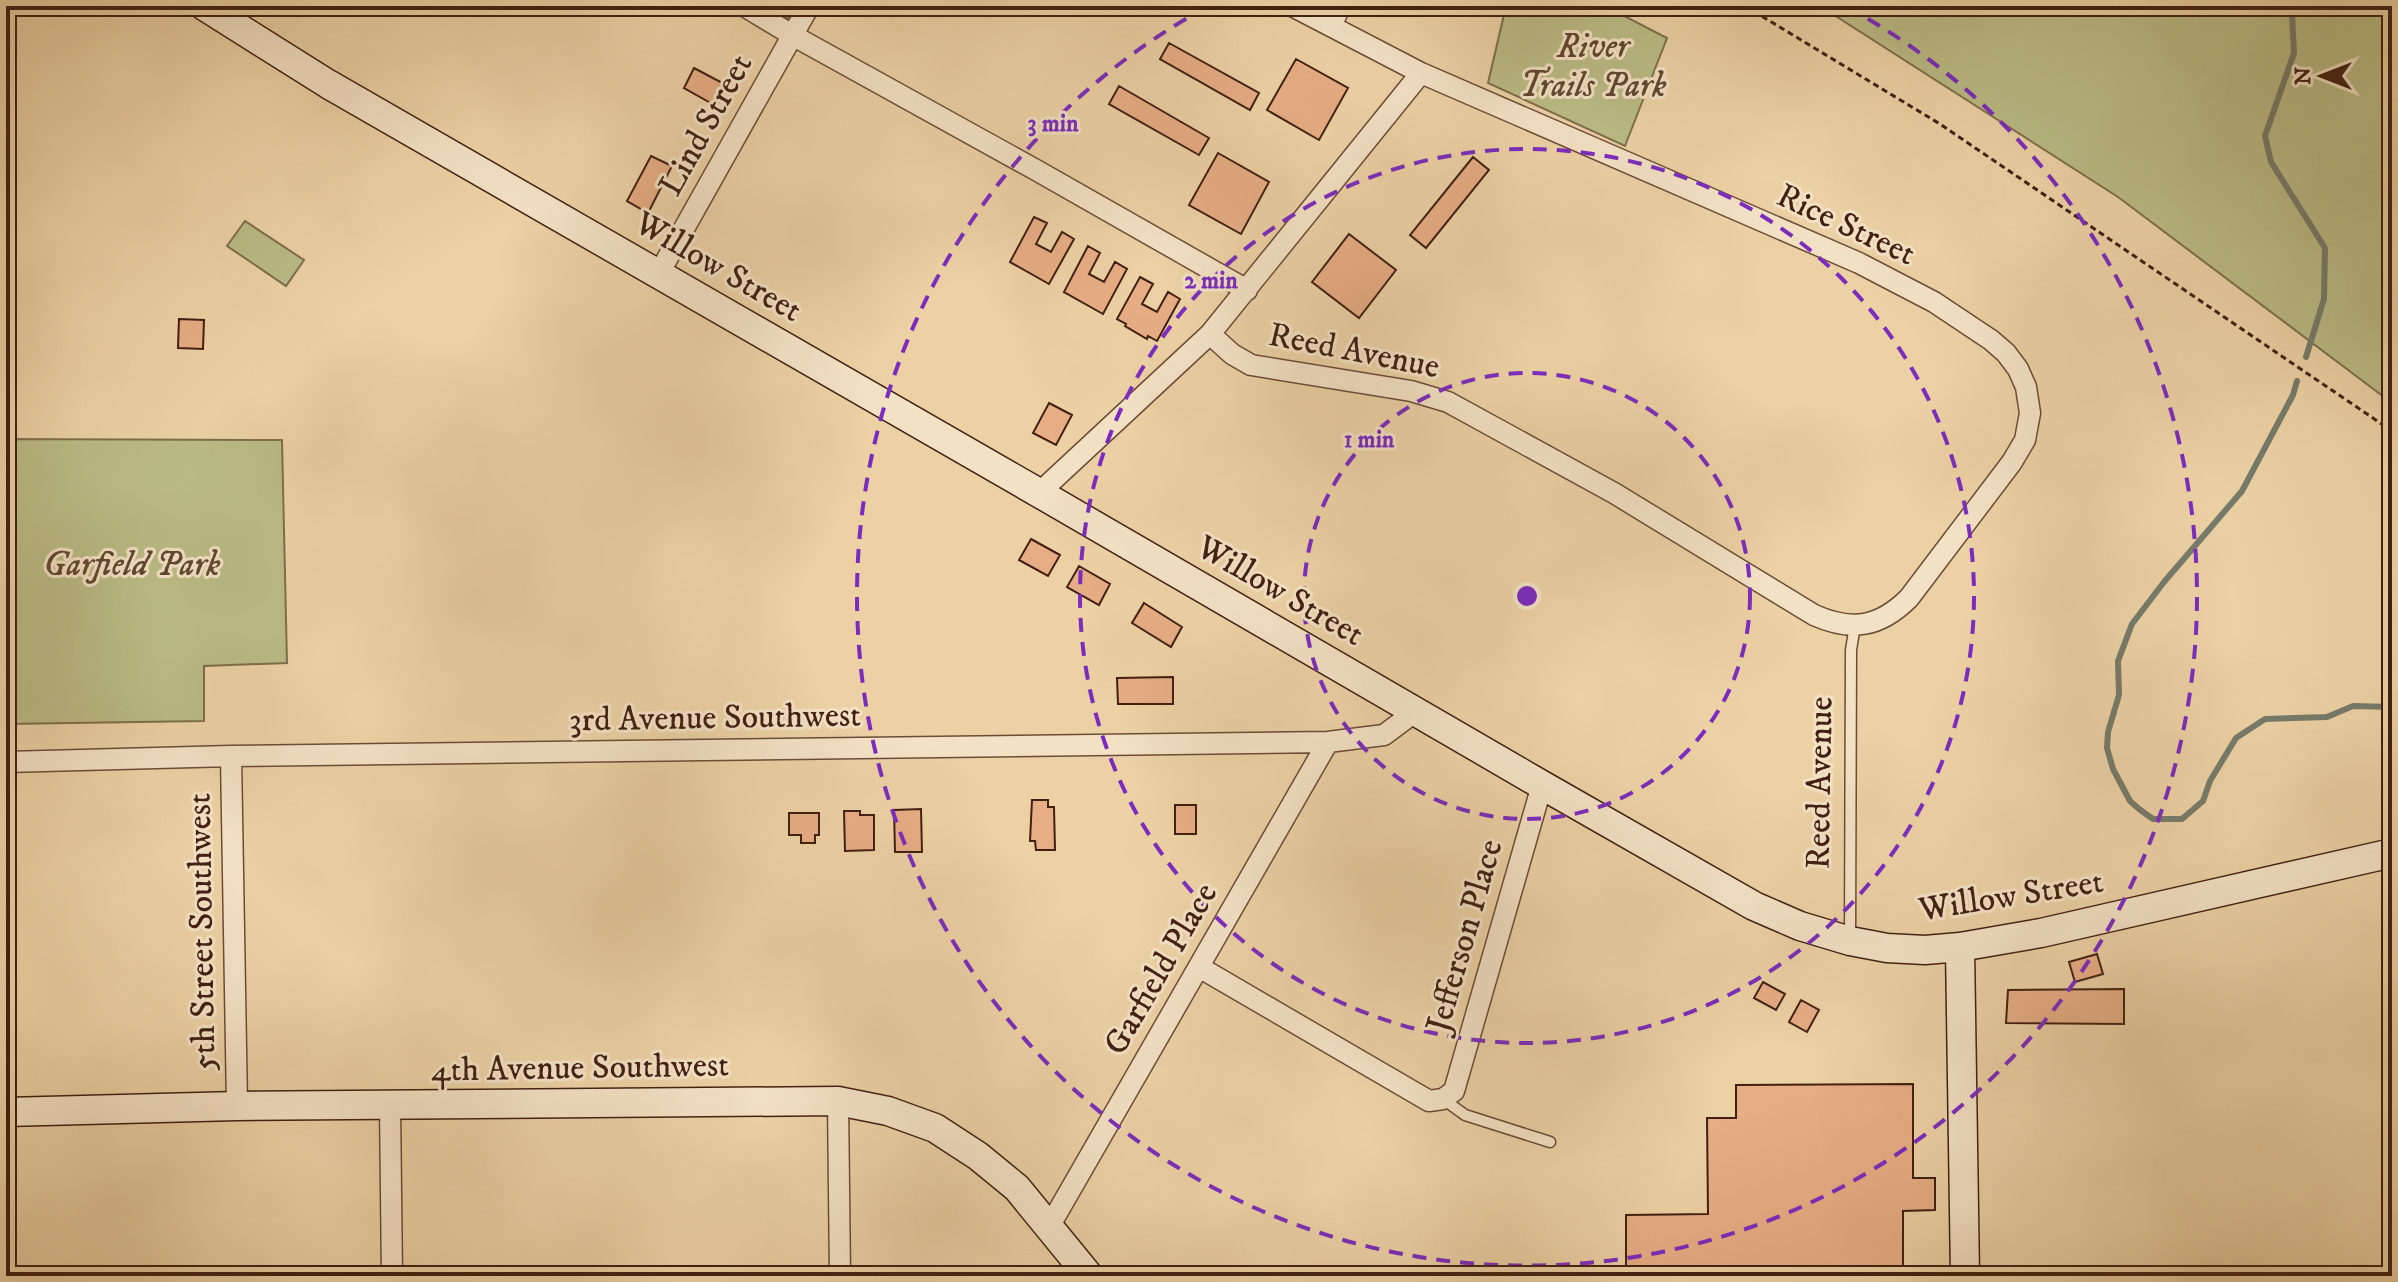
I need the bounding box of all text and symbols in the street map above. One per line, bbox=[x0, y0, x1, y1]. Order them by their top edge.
park label: River Trails Park bbox=[1520, 26, 1667, 107]
north arrow bbox=[2282, 36, 2362, 116]
street label: Lind Street bbox=[650, 47, 762, 203]
text: N bbox=[2290, 67, 2317, 85]
text: 3 min bbox=[1028, 109, 1079, 139]
street label: Rice Street bbox=[1770, 175, 1922, 275]
street label: Willow Street bbox=[626, 202, 809, 332]
text: 2 min bbox=[1184, 266, 1238, 296]
street label: Reed Avenue bbox=[1265, 314, 1443, 388]
text: 1 min bbox=[1344, 425, 1395, 455]
street label: Willow Street bbox=[1188, 526, 1371, 656]
park label: Garfield Park bbox=[43, 544, 221, 586]
centre of rings bbox=[1513, 582, 1541, 610]
street label: 3rd Avenue Southwest bbox=[569, 694, 862, 742]
street label: Reed Avenue bbox=[1797, 696, 1843, 870]
street label: 5th Street Southwest bbox=[179, 793, 225, 1071]
street label: Jefferson Place bbox=[1417, 835, 1513, 1040]
street label: Willow Street bbox=[1915, 861, 2106, 931]
street label: Garfield Place bbox=[1095, 876, 1227, 1062]
street label: 4th Avenue Southwest bbox=[431, 1044, 730, 1092]

